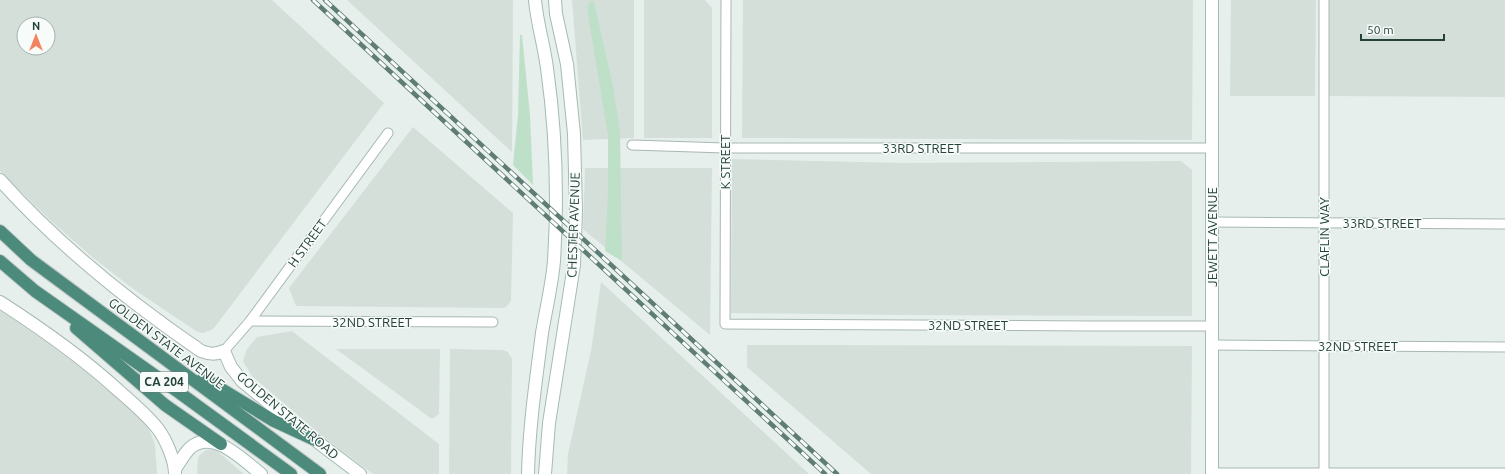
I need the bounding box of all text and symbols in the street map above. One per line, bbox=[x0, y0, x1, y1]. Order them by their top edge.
north arrow bbox=[16, 16, 56, 56]
scale bar bbox=[1361, 16, 1444, 42]
text: N bbox=[32, 20, 40, 32]
text: 50 m bbox=[1367, 23, 1394, 36]
street label: K STREET bbox=[718, 135, 732, 189]
street label: 33RD STREET bbox=[883, 141, 961, 155]
street label: CHESTER AVENUE bbox=[564, 172, 582, 278]
street label: JEWETT AVENUE bbox=[1205, 187, 1219, 287]
street label: CLAFLIN WAY bbox=[1317, 197, 1331, 277]
street label: H STREET bbox=[285, 216, 329, 270]
street label: 33RD STREET bbox=[1343, 216, 1421, 230]
street label: GOLDEN STATE AVENUE bbox=[106, 295, 228, 391]
street label: 32ND STREET bbox=[332, 315, 412, 329]
street label: 32ND STREET bbox=[928, 318, 1008, 332]
street label: 32ND STREET bbox=[1318, 339, 1398, 353]
street label: GOLDEN STATE ROAD bbox=[234, 368, 342, 462]
road number: CA 204 bbox=[140, 372, 188, 392]

